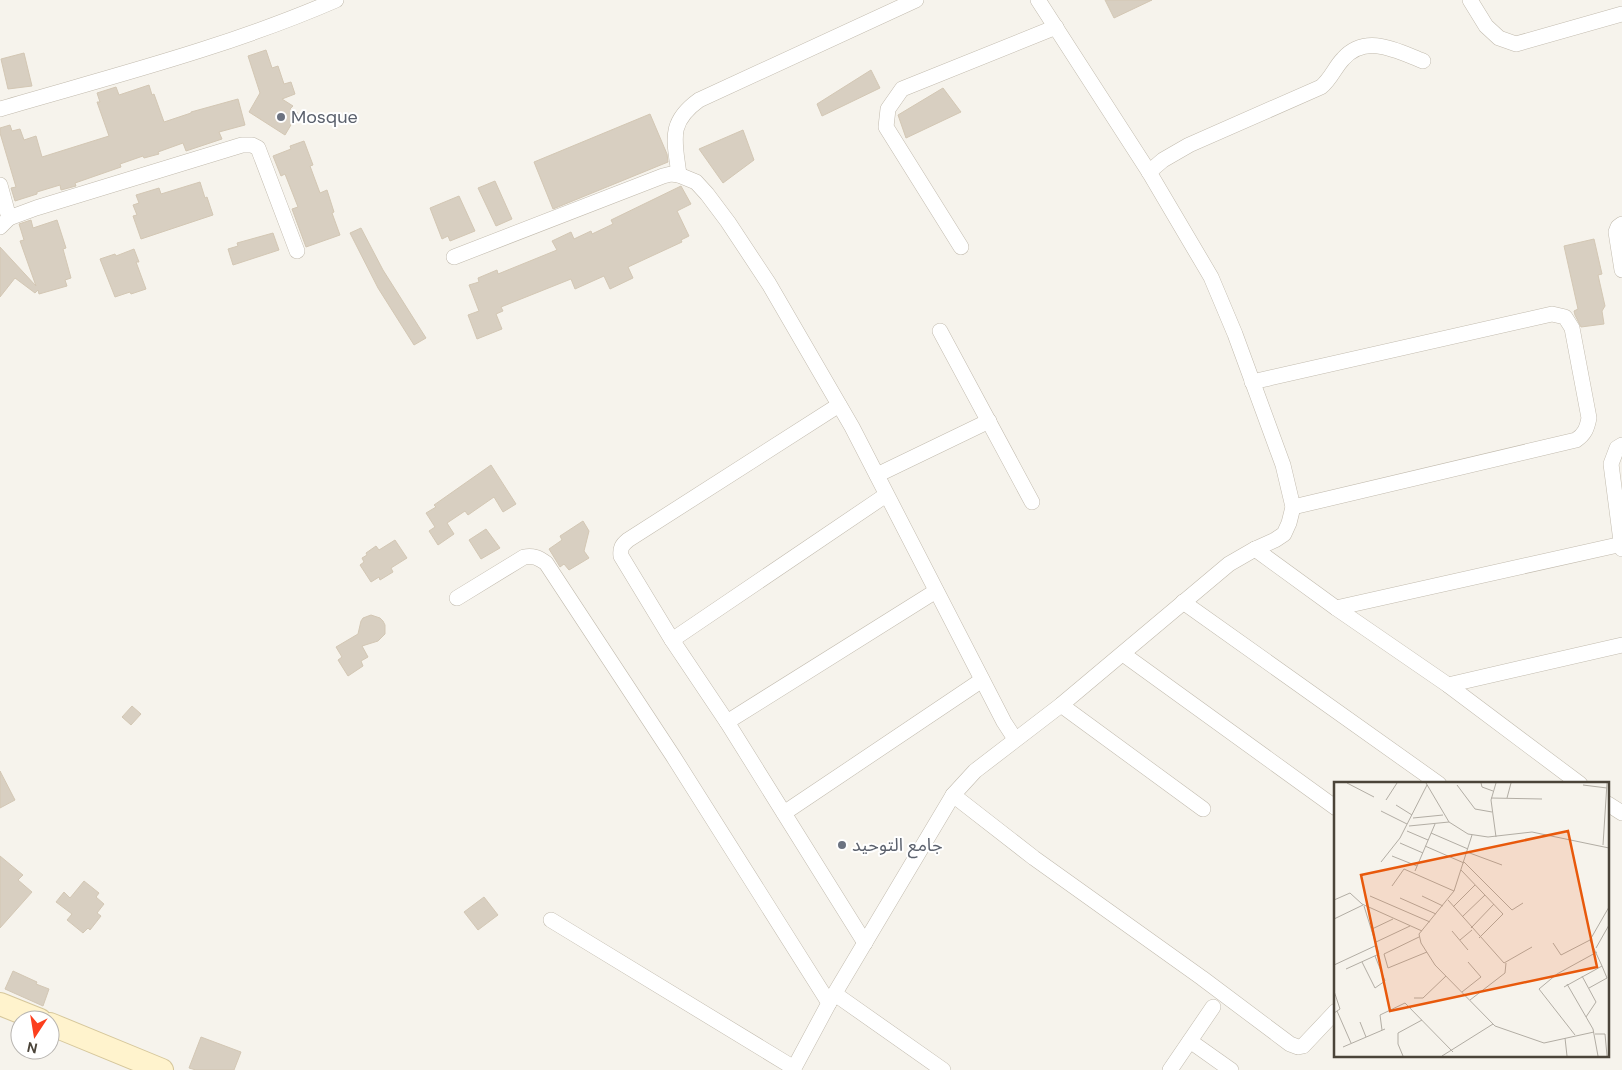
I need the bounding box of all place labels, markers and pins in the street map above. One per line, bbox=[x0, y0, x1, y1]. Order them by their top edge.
place label: Mosque bbox=[291, 105, 358, 129]
marker: Mosque bbox=[275, 111, 287, 123]
place label: جامع التوحيد bbox=[852, 833, 943, 859]
marker: جامع التوحيد bbox=[836, 839, 848, 851]

